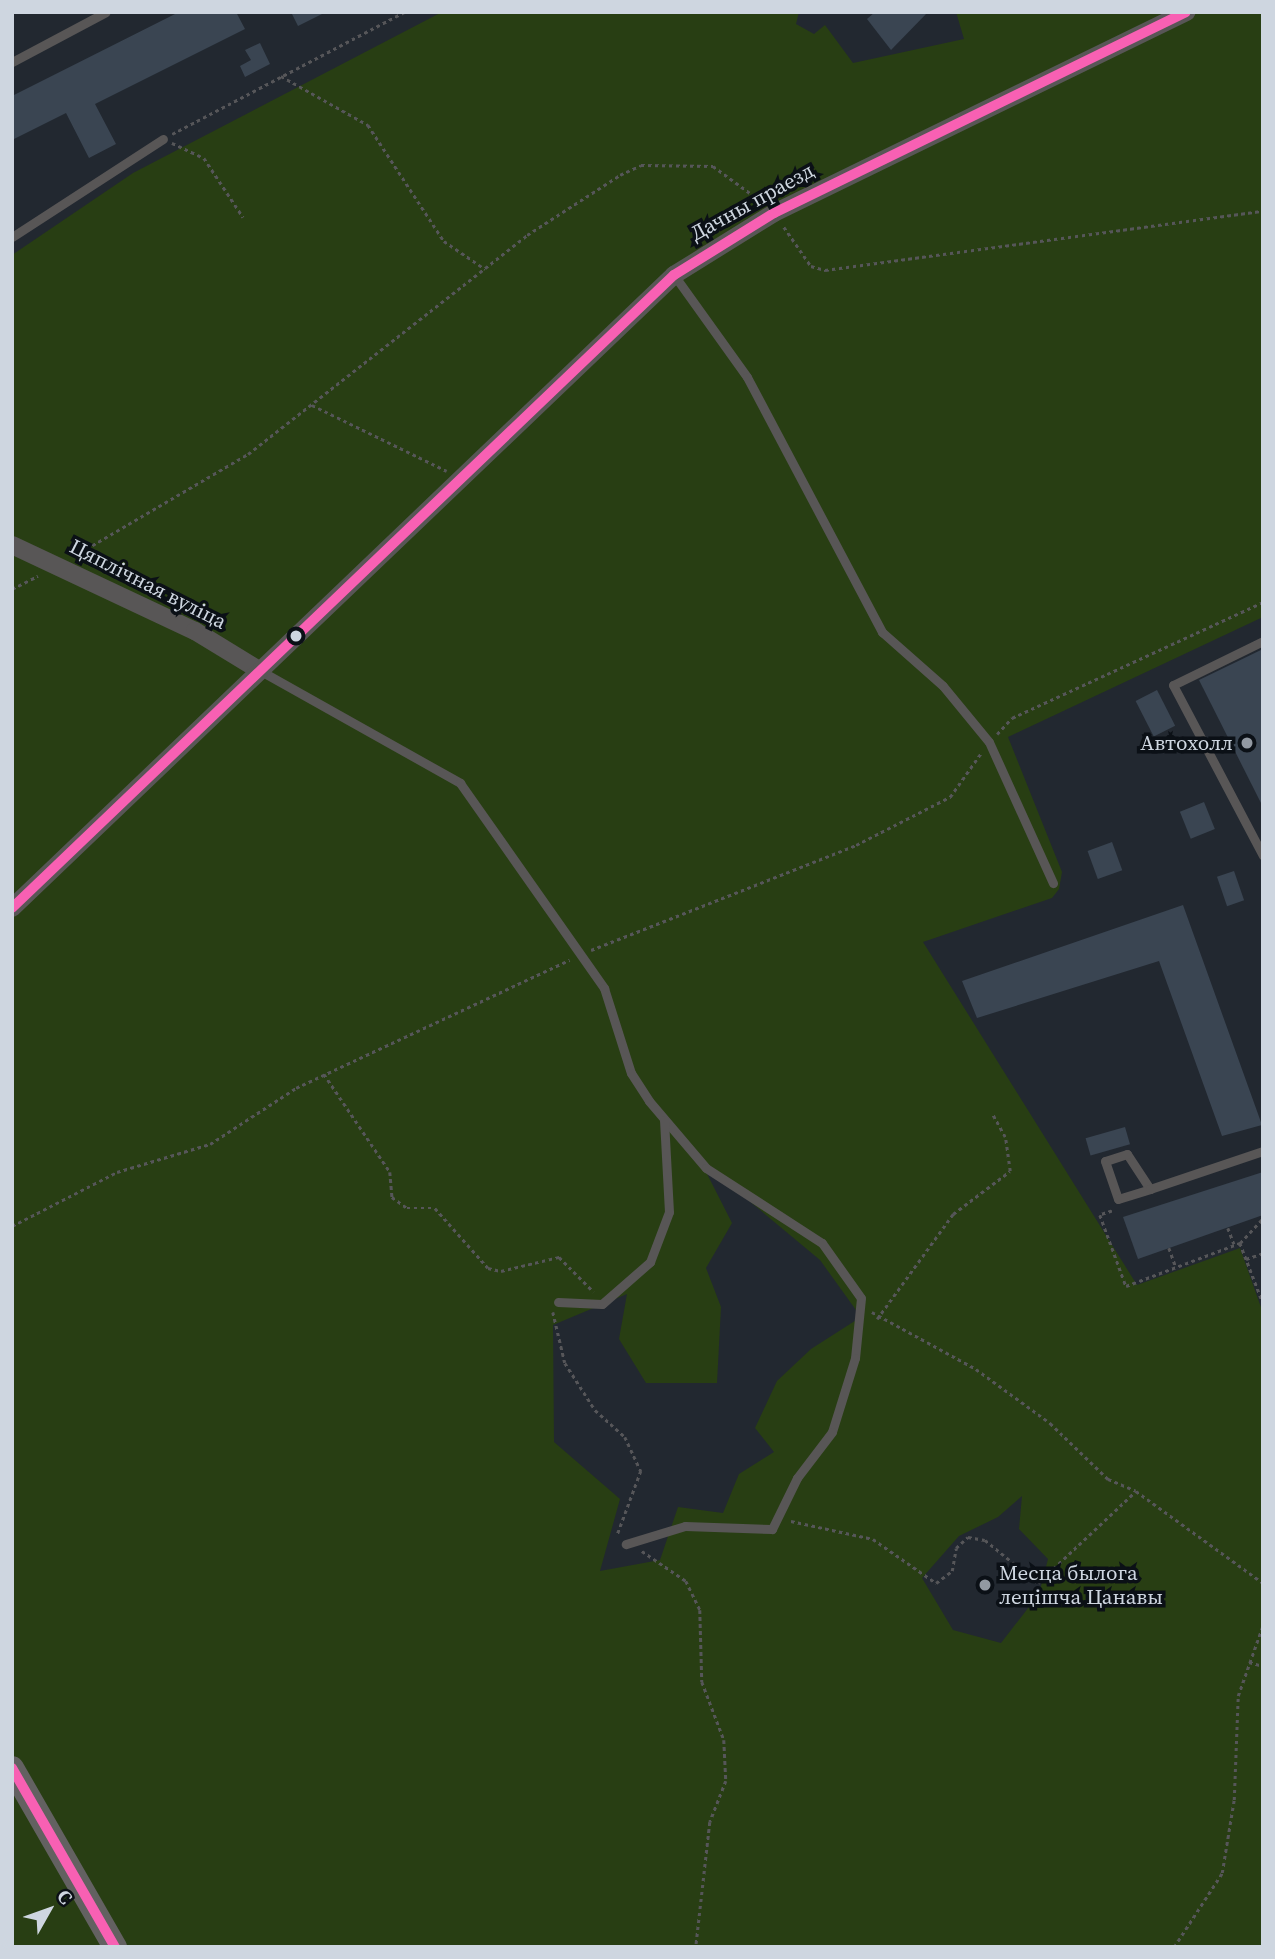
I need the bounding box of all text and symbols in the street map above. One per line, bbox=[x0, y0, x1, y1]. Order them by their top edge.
street label: Дачны праезд bbox=[686, 158, 818, 246]
street label: Цяплічная вуліца bbox=[65, 534, 231, 634]
unlabelled marker bbox=[289, 629, 303, 643]
place label: Автохолл bbox=[1140, 730, 1233, 756]
marker: Автохолл bbox=[1239, 735, 1255, 751]
place label: Месца былога лецішча Цанавы bbox=[999, 1560, 1163, 1610]
marker: Месца былога лецішча Цанавы bbox=[977, 1577, 993, 1593]
north arrow bbox=[14, 1875, 84, 1945]
text: С bbox=[51, 1884, 79, 1909]

